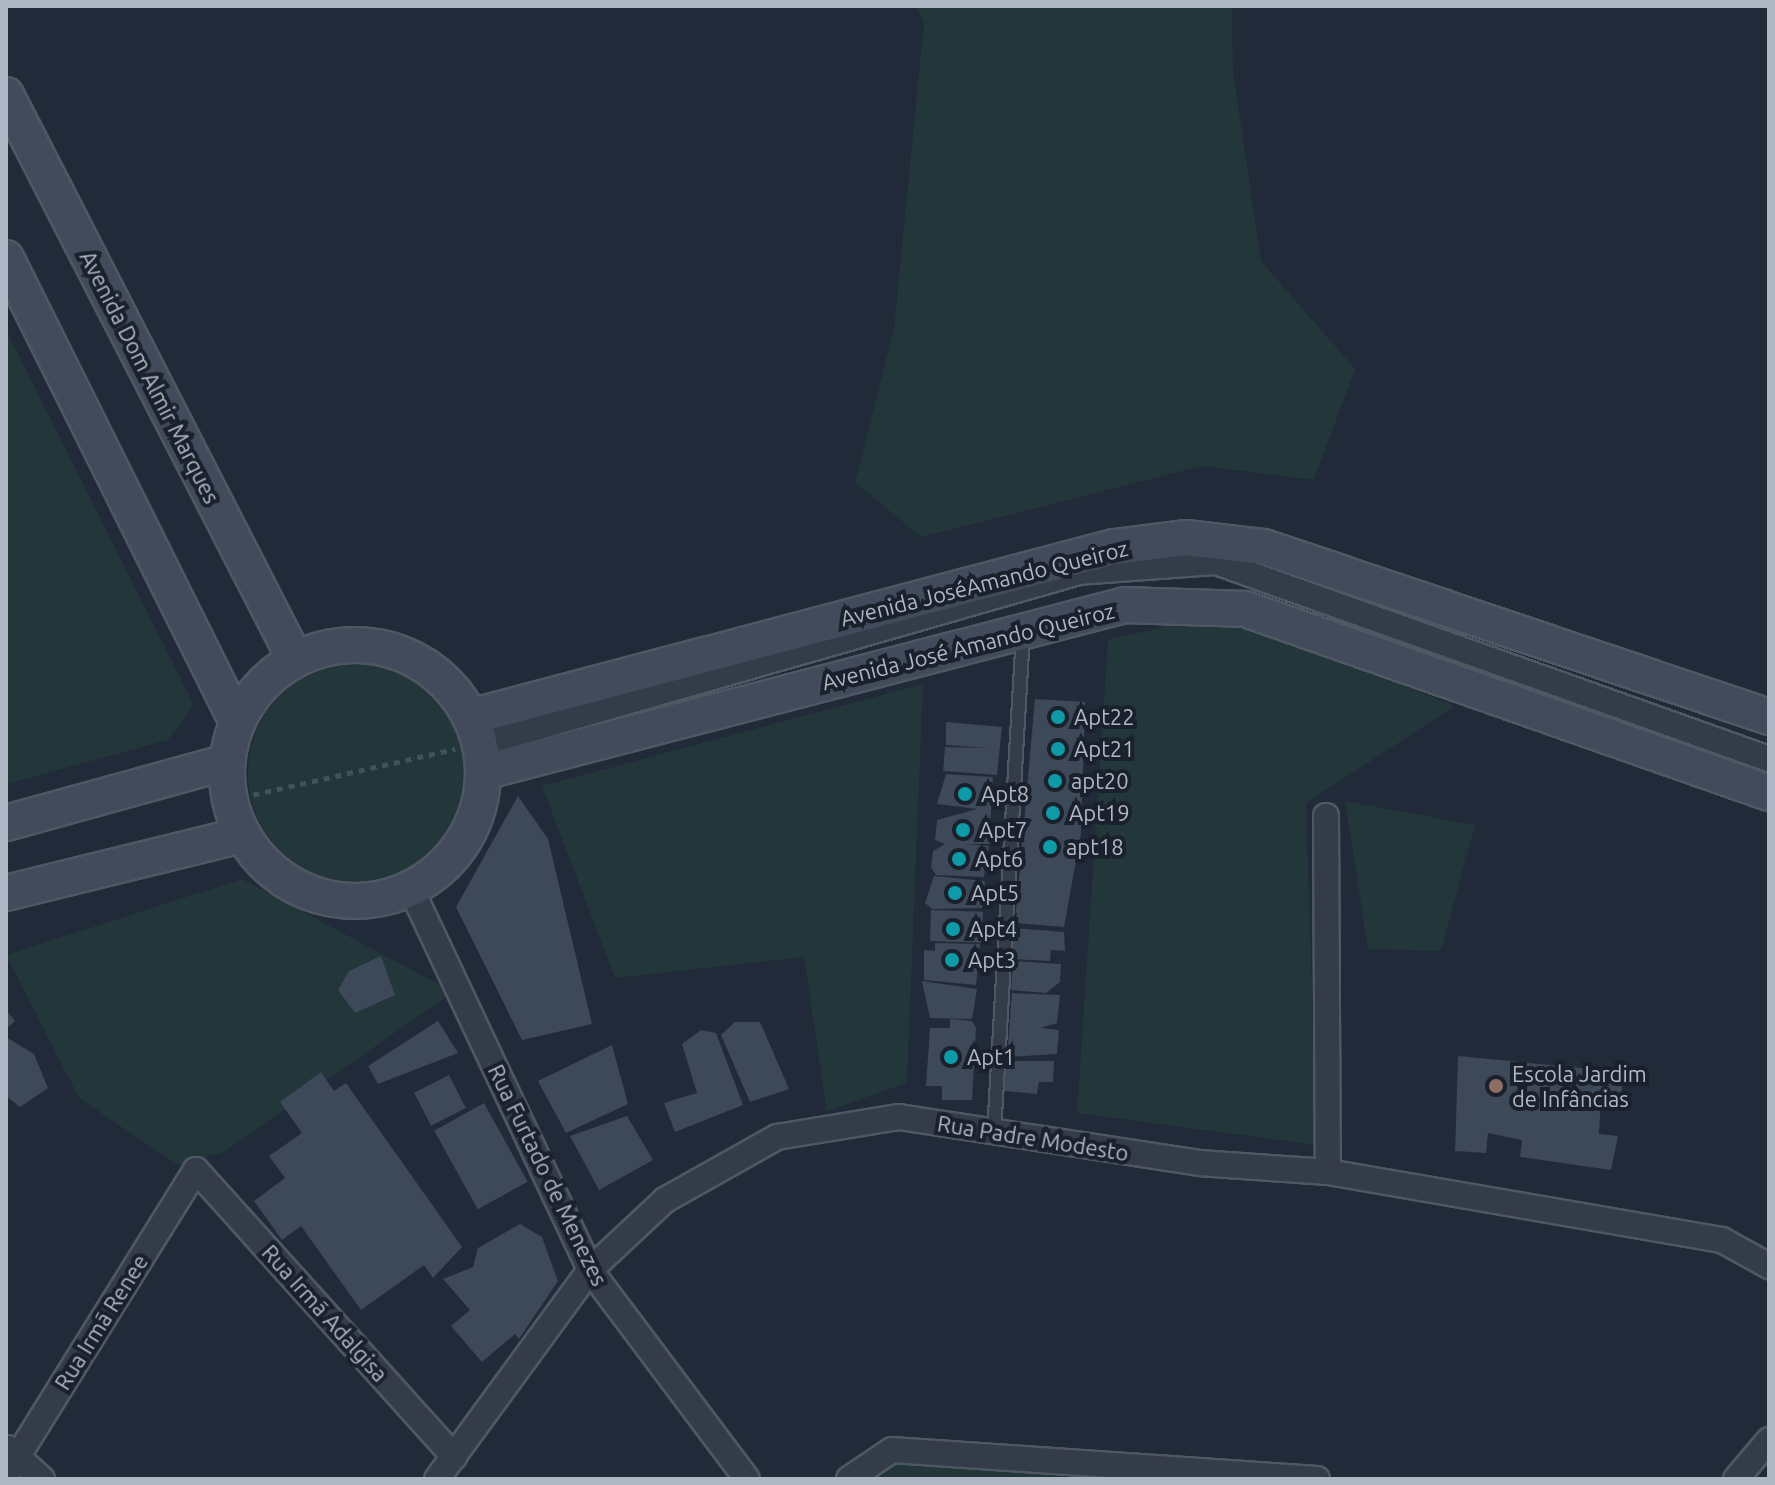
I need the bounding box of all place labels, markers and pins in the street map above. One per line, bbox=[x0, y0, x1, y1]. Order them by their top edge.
place label: Apt22 bbox=[1074, 704, 1135, 730]
marker: Apt22 bbox=[1049, 708, 1067, 726]
place label: Apt21 bbox=[1074, 736, 1135, 762]
marker: Apt21 bbox=[1049, 740, 1067, 758]
place label: apt20 bbox=[1071, 768, 1129, 794]
marker: apt20 bbox=[1046, 772, 1064, 790]
place label: Apt8 bbox=[981, 781, 1029, 807]
marker: Apt8 bbox=[956, 785, 974, 803]
place label: Apt19 bbox=[1069, 800, 1130, 826]
marker: Apt19 bbox=[1044, 804, 1062, 822]
place label: Apt7 bbox=[979, 817, 1027, 843]
marker: Apt7 bbox=[954, 821, 972, 839]
place label: apt18 bbox=[1066, 834, 1124, 860]
marker: apt18 bbox=[1041, 838, 1059, 856]
place label: Apt6 bbox=[975, 846, 1023, 872]
marker: Apt6 bbox=[950, 850, 968, 868]
place label: Apt5 bbox=[971, 880, 1019, 906]
marker: Apt5 bbox=[946, 884, 964, 902]
place label: Apt4 bbox=[969, 916, 1017, 942]
marker: Apt4 bbox=[944, 920, 962, 938]
place label: Apt3 bbox=[968, 947, 1016, 973]
marker: Apt3 bbox=[943, 951, 961, 969]
place label: Apt1 bbox=[967, 1044, 1015, 1070]
marker: Apt1 bbox=[942, 1048, 960, 1066]
place label: Escola Jardim de Infâncias bbox=[1512, 1060, 1647, 1112]
marker: Escola Jardim de Infâncias bbox=[1487, 1077, 1505, 1095]

